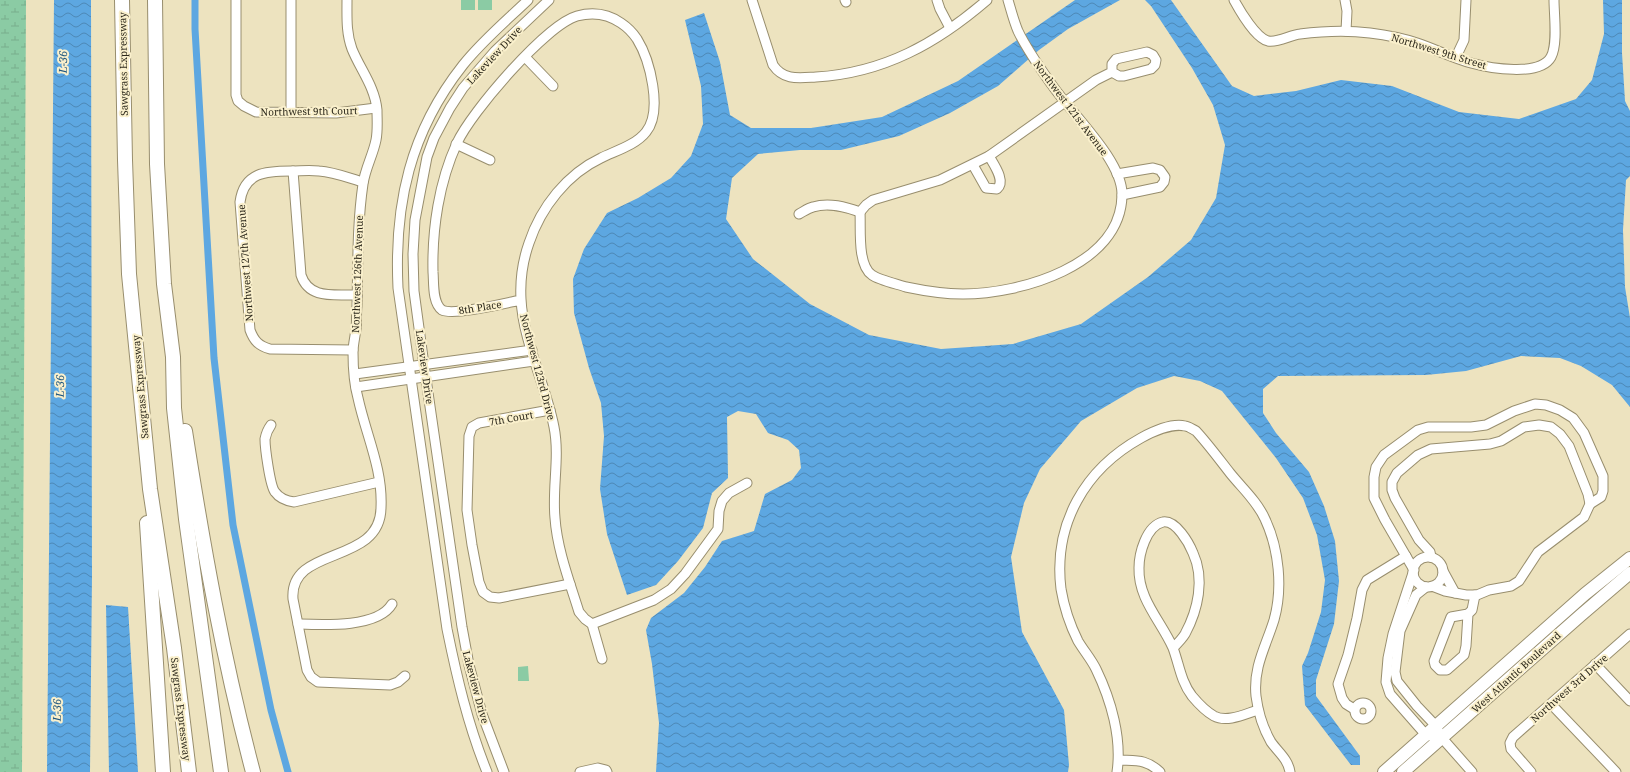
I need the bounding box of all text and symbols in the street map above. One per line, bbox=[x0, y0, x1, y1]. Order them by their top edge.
street label: Sawgrass Expressway bbox=[115, 12, 131, 116]
street label: Lakeview Drive bbox=[463, 23, 525, 87]
street label: Northwest 9th Street bbox=[1390, 30, 1489, 72]
water label: L-36 bbox=[55, 50, 70, 74]
street label: Northwest 121st Avenue bbox=[1031, 58, 1111, 158]
street label: Northwest 9th Court bbox=[260, 103, 358, 119]
street label: Northwest 127th Avenue bbox=[234, 204, 256, 322]
street label: Northwest 126th Avenue bbox=[348, 215, 366, 333]
street label: 8th Place bbox=[458, 297, 502, 317]
street label: Northwest 123rd Drive bbox=[517, 312, 559, 422]
street label: Lakeview Drive bbox=[413, 329, 437, 405]
street label: Sawgrass Expressway bbox=[128, 334, 151, 439]
water label: L-36 bbox=[52, 374, 67, 398]
street label: 7th Court bbox=[488, 407, 535, 429]
street label: West Atlantic Boulevard bbox=[1468, 628, 1564, 716]
street label: Lakeview Drive bbox=[460, 649, 492, 725]
street label: Northwest 3rd Drive bbox=[1527, 651, 1611, 725]
street label: Sawgrass Expressway bbox=[168, 657, 194, 762]
water label: L-36 bbox=[49, 698, 64, 722]

